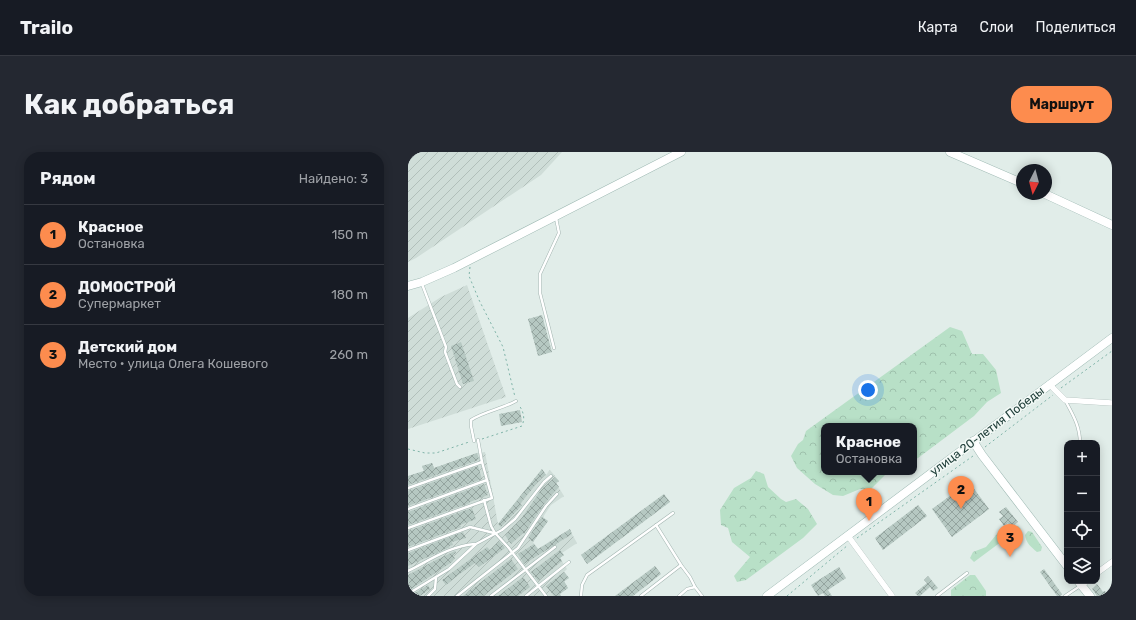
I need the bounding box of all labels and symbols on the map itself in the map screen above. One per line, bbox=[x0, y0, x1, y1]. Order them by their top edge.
north arrow bbox=[1016, 164, 1052, 200]
your location bbox=[858, 380, 878, 400]
street label: улица 20-летия Победы bbox=[927, 384, 1047, 478]
pin: 2 bbox=[948, 476, 974, 509]
pin: 1 bbox=[856, 488, 882, 521]
pin: 3 bbox=[997, 524, 1023, 557]

